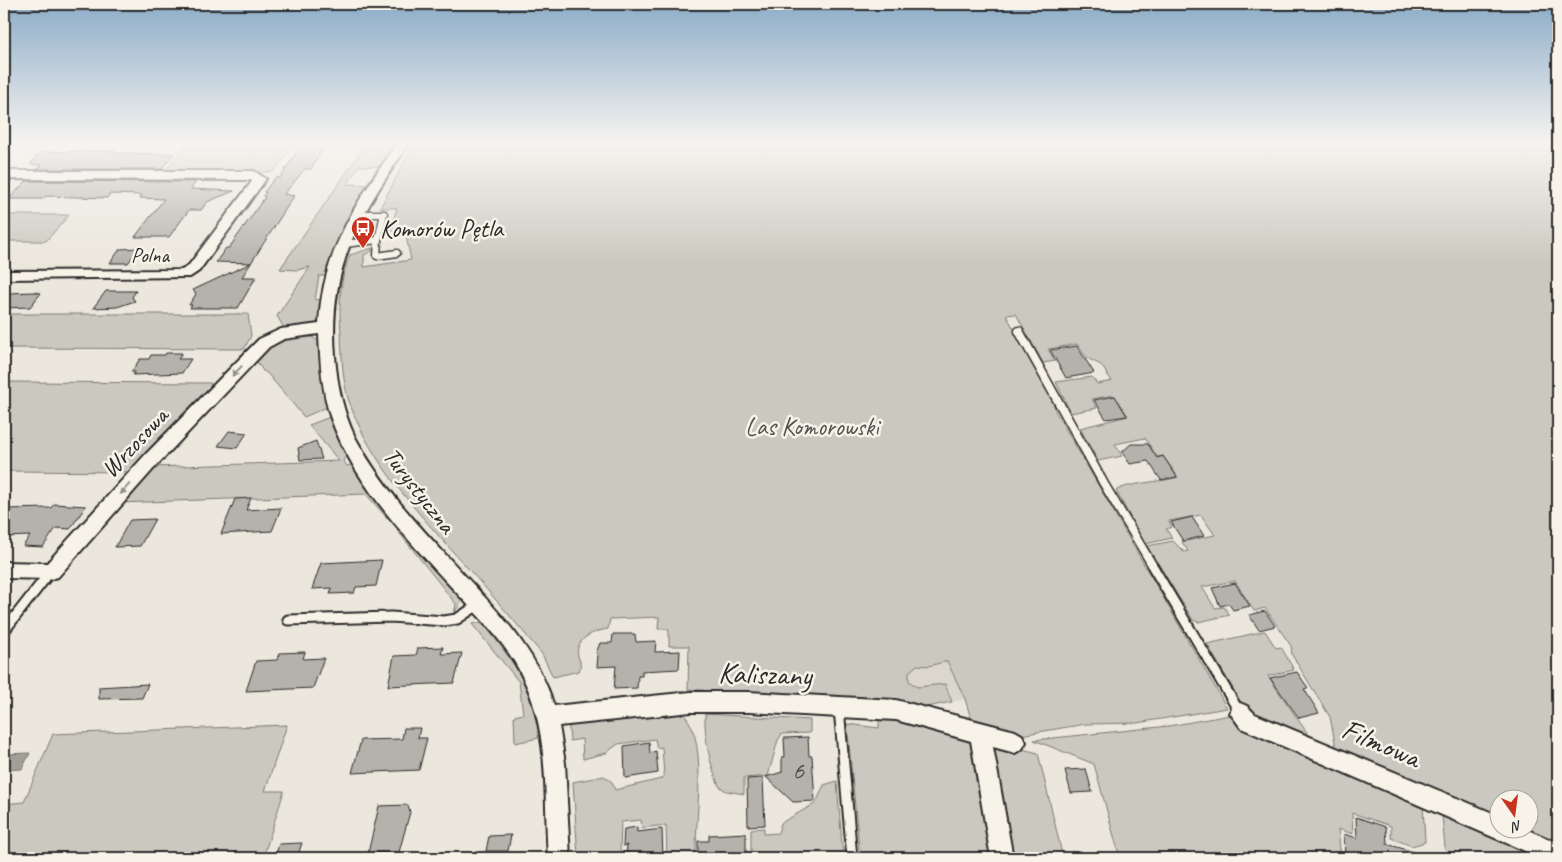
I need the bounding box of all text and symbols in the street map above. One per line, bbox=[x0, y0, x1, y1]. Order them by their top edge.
place label: Komorów Pętla bbox=[380, 213, 505, 245]
bus stop icon: Komorów Pętla bbox=[350, 215, 376, 249]
street label: Polna bbox=[131, 242, 171, 268]
one-way arrow bbox=[231, 364, 243, 376]
street label: Wrzosowa bbox=[94, 399, 177, 484]
park label: Las Komorowski bbox=[745, 411, 882, 443]
street label: Turystyczna bbox=[376, 441, 464, 542]
one-way arrow bbox=[119, 482, 131, 494]
street label: Kaliszany bbox=[718, 653, 814, 695]
street label: Filmowa bbox=[1336, 710, 1428, 777]
house number: 6 bbox=[792, 754, 805, 787]
north arrow bbox=[1490, 790, 1540, 840]
text: N bbox=[1509, 817, 1523, 836]

